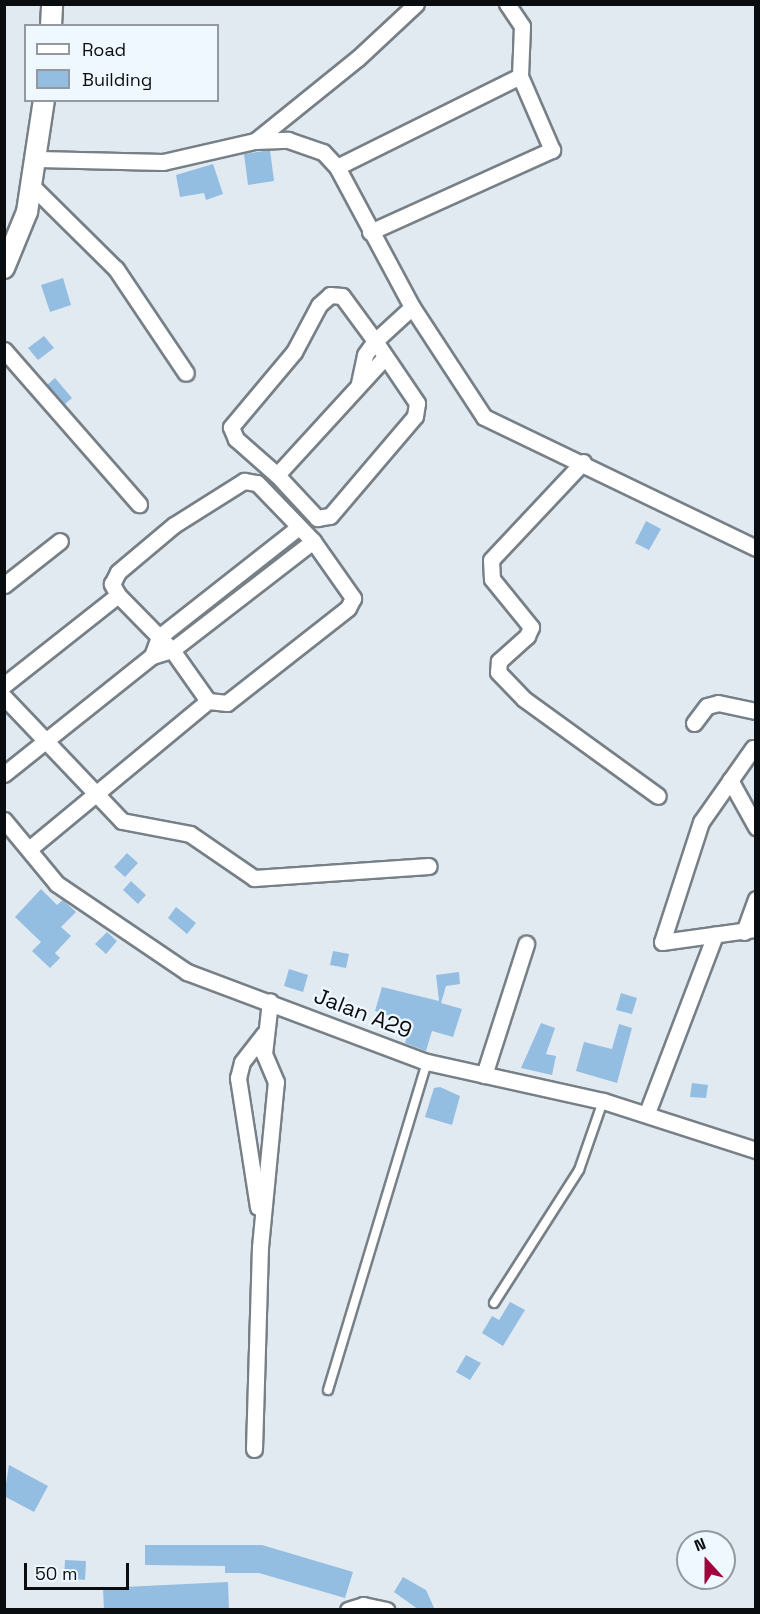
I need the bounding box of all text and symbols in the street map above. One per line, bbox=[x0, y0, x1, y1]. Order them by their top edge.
legend bbox=[24, 24, 219, 102]
text: Road bbox=[82, 38, 126, 61]
text: Building bbox=[82, 68, 152, 91]
street label: Jalan A29 bbox=[310, 982, 416, 1044]
north arrow bbox=[676, 1530, 736, 1590]
text: N bbox=[691, 1533, 709, 1556]
scale bar bbox=[27, 1551, 132, 1589]
text: 50 m bbox=[35, 1562, 77, 1585]

